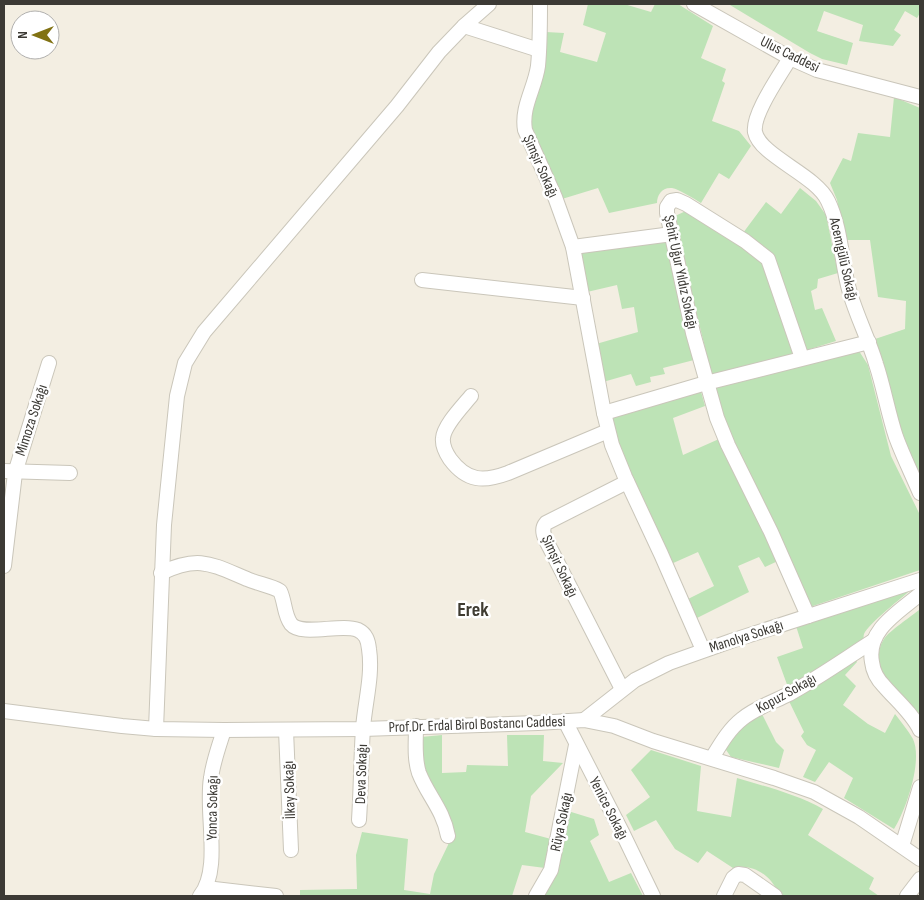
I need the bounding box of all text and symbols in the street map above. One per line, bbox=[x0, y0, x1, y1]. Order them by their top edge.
north arrow bbox=[10, 10, 60, 60]
text: N bbox=[14, 31, 31, 39]
street label: Ulus Caddesi bbox=[757, 32, 823, 77]
street label: Şimşir Sokağı bbox=[518, 132, 563, 201]
street label: Şehit Uğur Yıldız Sokağı bbox=[659, 213, 702, 331]
street label: Acemgülü Sokağı bbox=[824, 215, 862, 303]
street label: Mimoza Sokağı bbox=[11, 382, 52, 458]
street label: Şimşir Sokağı bbox=[537, 532, 582, 600]
district label: Erek bbox=[457, 598, 489, 622]
street label: Manolya Sokağı bbox=[707, 616, 786, 657]
street label: Kopuz Sokağı bbox=[753, 669, 820, 718]
street label: Prof.Dr. Erdal Birol Bostancı Caddesi bbox=[388, 712, 566, 737]
street label: Deva Sokağı bbox=[351, 744, 372, 804]
street label: İlkay Sokağı bbox=[279, 761, 300, 819]
street label: Yenice Sokağı bbox=[585, 774, 632, 843]
street label: Yonca Sokağı bbox=[202, 775, 223, 841]
street label: Rüya Sokağı bbox=[546, 791, 577, 853]

